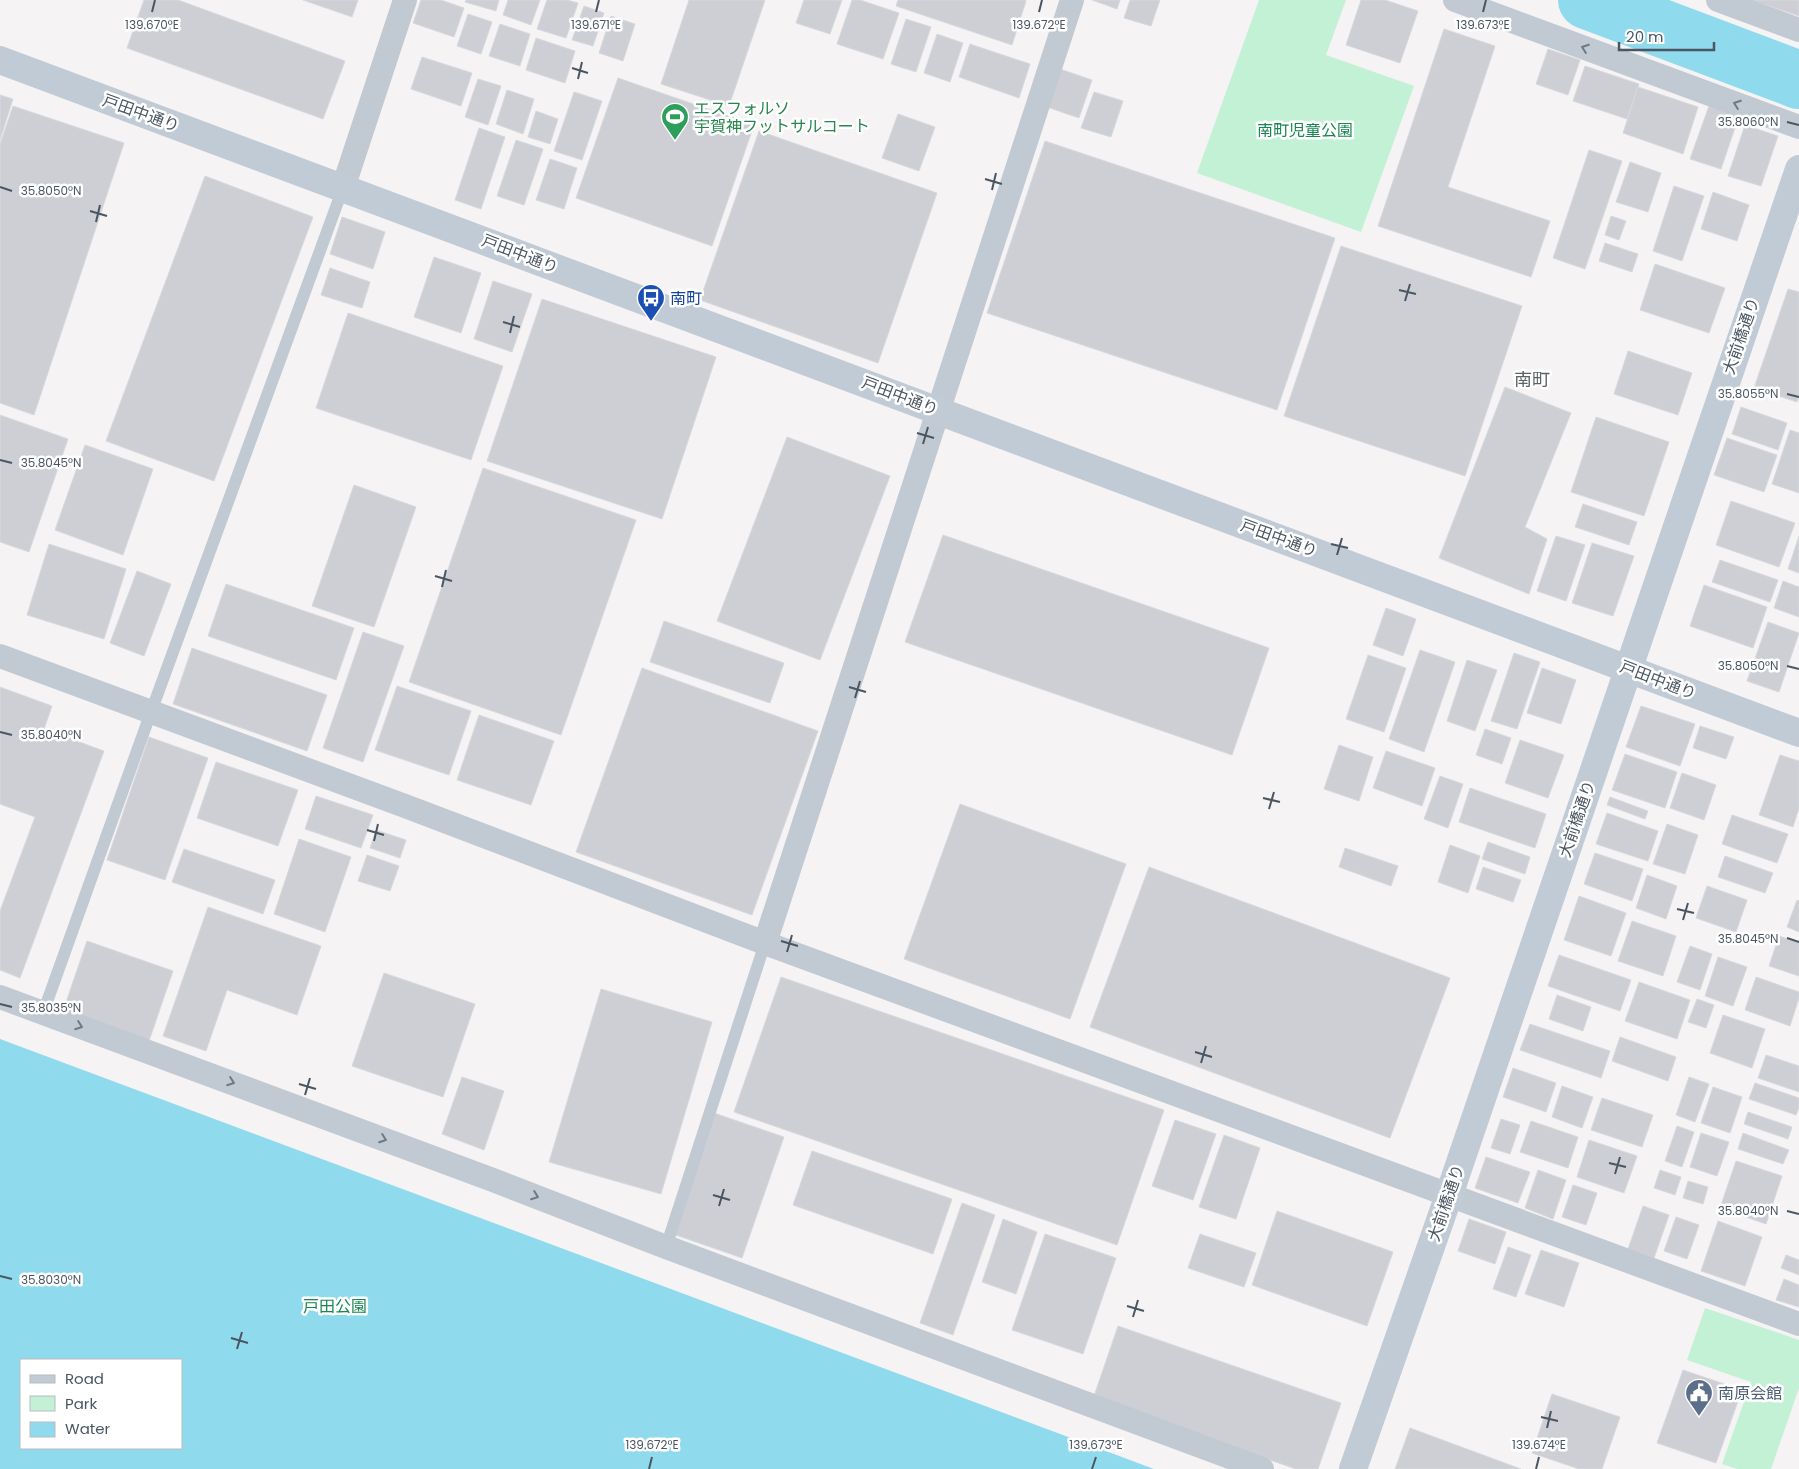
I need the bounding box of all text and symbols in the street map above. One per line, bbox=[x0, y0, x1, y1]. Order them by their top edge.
text: 139.670°E bbox=[125, 16, 179, 33]
text: 139.671°E bbox=[571, 16, 621, 33]
text: 139.672°E bbox=[1012, 16, 1066, 33]
text: 139.673°E bbox=[1456, 16, 1510, 33]
scale bar bbox=[1619, 20, 1714, 52]
text: 20 m bbox=[1626, 26, 1664, 47]
one-way arrow bbox=[1581, 44, 1589, 54]
street label: 戸田中通り bbox=[99, 89, 183, 137]
place label: エスフォルソ 宇賀神フットサルコート bbox=[694, 97, 870, 138]
one-way arrow bbox=[1733, 100, 1742, 110]
sports icon: エスフォルソ 宇賀神フットサルコート bbox=[660, 102, 690, 141]
text: 35.8060°N bbox=[1718, 113, 1778, 130]
park label: 南町児童公園 bbox=[1257, 119, 1353, 142]
text: 35.8050°N bbox=[21, 182, 81, 199]
street label: 戸田中通り bbox=[479, 229, 561, 279]
bus stop icon: 南町 bbox=[636, 283, 666, 322]
place label: 南町 bbox=[670, 287, 702, 310]
street label: 大前橋通り bbox=[1717, 294, 1765, 378]
district label: 南町 bbox=[1514, 367, 1550, 392]
street label: 戸田中通り bbox=[859, 371, 941, 421]
text: 35.8055°N bbox=[1718, 385, 1778, 402]
text: 35.8045°N bbox=[21, 454, 81, 471]
street label: 戸田中通り bbox=[1237, 514, 1321, 562]
street label: 戸田中通り bbox=[1617, 655, 1699, 705]
text: 35.8050°N bbox=[1718, 657, 1778, 674]
text: 35.8040°N bbox=[21, 726, 81, 743]
street label: 大前橋通り bbox=[1553, 777, 1601, 861]
text: 35.8045°N bbox=[1718, 930, 1778, 947]
text: 35.8035°N bbox=[21, 999, 81, 1016]
one-way arrow bbox=[74, 1020, 82, 1030]
one-way arrow bbox=[226, 1076, 235, 1087]
one-way arrow bbox=[379, 1133, 387, 1143]
street label: 大前橋通り bbox=[1422, 1161, 1470, 1245]
one-way arrow bbox=[531, 1190, 539, 1200]
text: 35.8040°N bbox=[1718, 1202, 1778, 1219]
text: 35.8030°N bbox=[21, 1271, 81, 1288]
park label: 戸田公園 bbox=[303, 1295, 367, 1318]
legend bbox=[20, 1359, 182, 1449]
text: Road bbox=[65, 1368, 104, 1389]
public building icon: 南原会館 bbox=[1684, 1378, 1714, 1417]
place label: 南原会館 bbox=[1718, 1382, 1782, 1405]
text: Park bbox=[65, 1393, 97, 1414]
text: Water bbox=[65, 1418, 111, 1439]
text: 139.672°E bbox=[625, 1436, 679, 1453]
text: 139.673°E bbox=[1069, 1436, 1123, 1453]
text: 139.674°E bbox=[1512, 1436, 1566, 1453]

